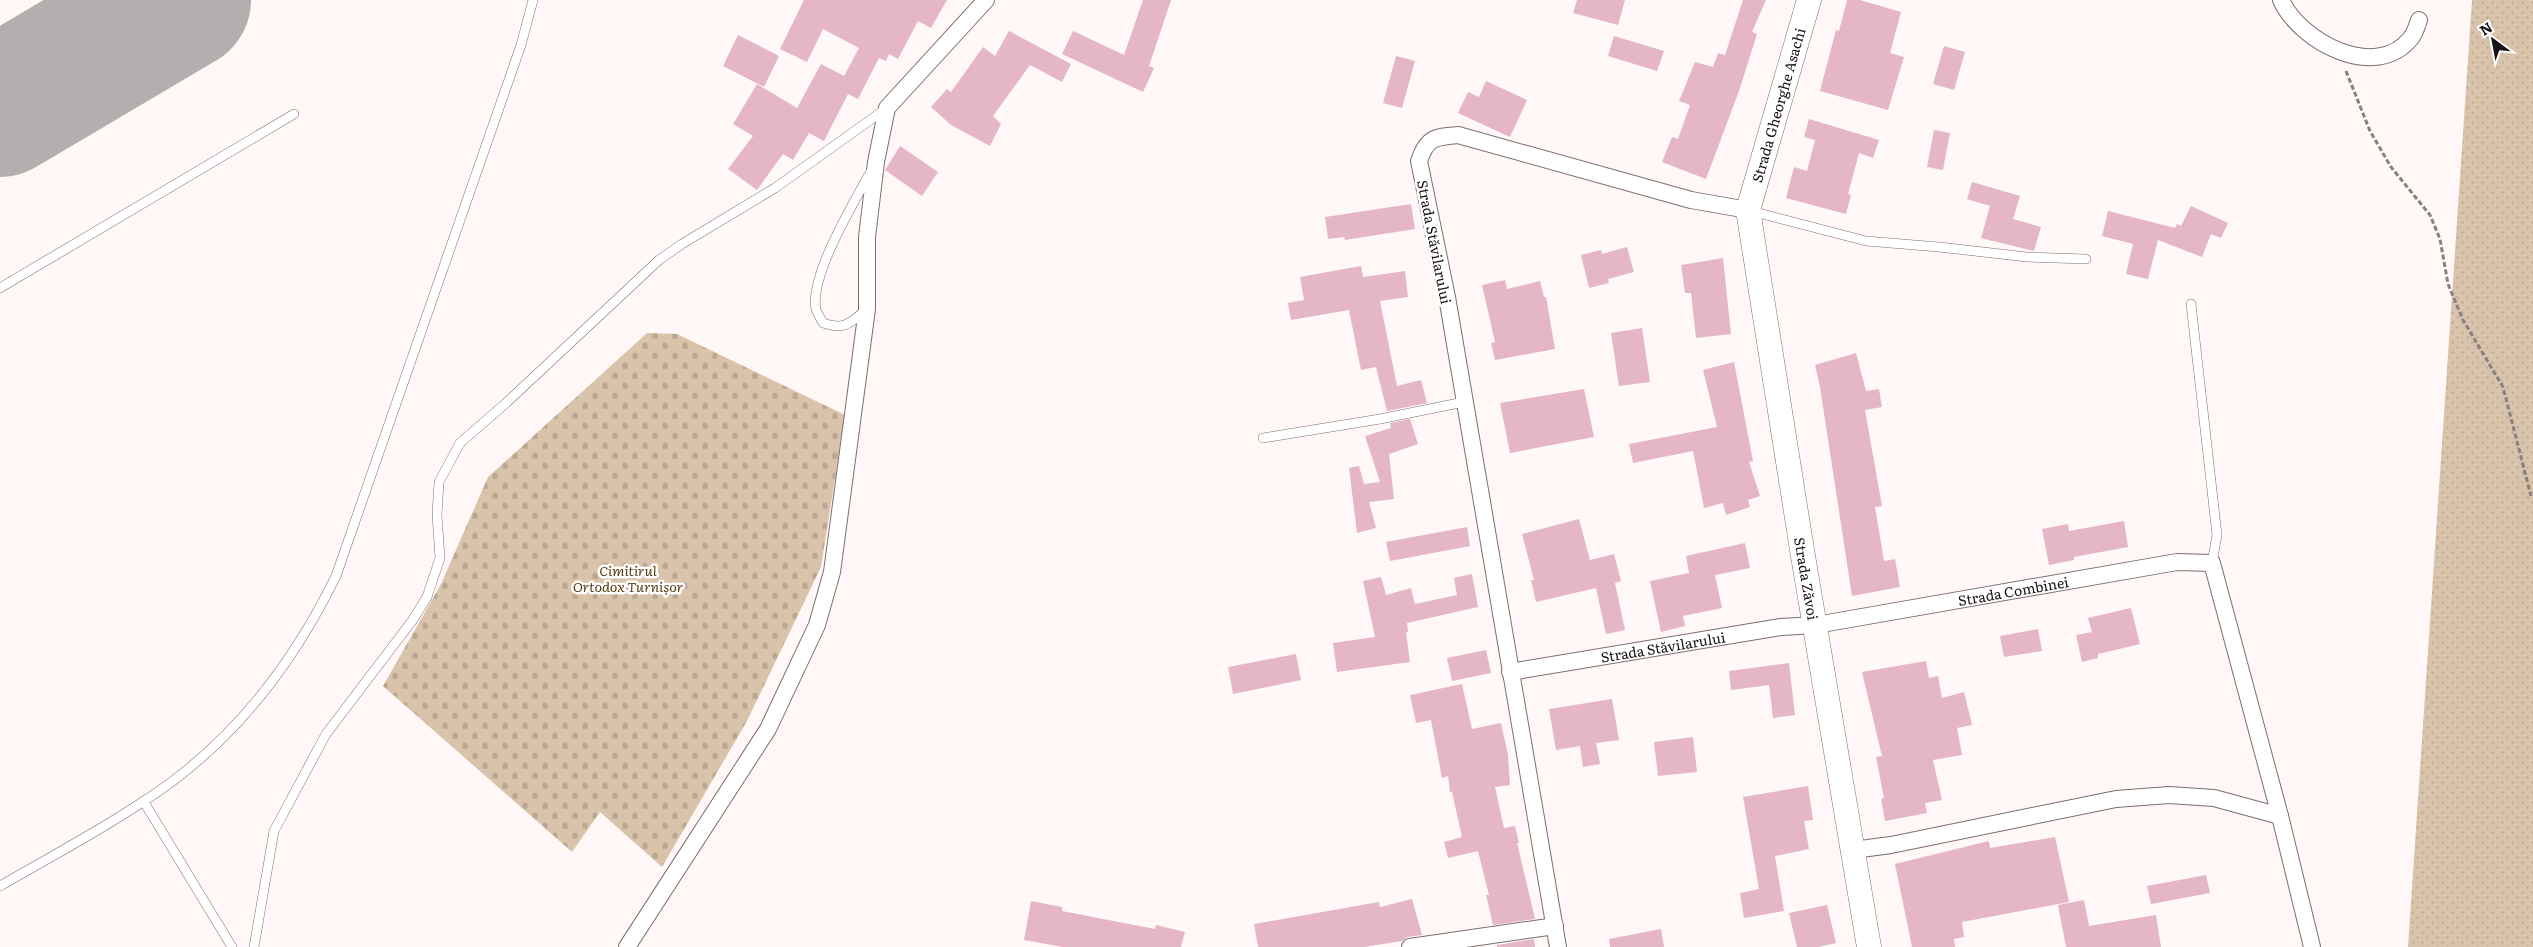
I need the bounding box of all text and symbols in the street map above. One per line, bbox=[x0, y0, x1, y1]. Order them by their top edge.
north arrow bbox=[2468, 15, 2518, 65]
text: N bbox=[2475, 16, 2496, 40]
street label: Strada Gheorghe Asachi bbox=[1746, 25, 1810, 185]
street label: Strada Stăvilarului bbox=[1413, 178, 1457, 306]
street label: Strada Zăvoi bbox=[1790, 536, 1824, 622]
park label: Cimitirul Ortodox Turnișor bbox=[573, 560, 684, 596]
street label: Strada Combinei bbox=[1956, 571, 2070, 610]
street label: Strada Stăvilarului bbox=[1599, 626, 1727, 667]

